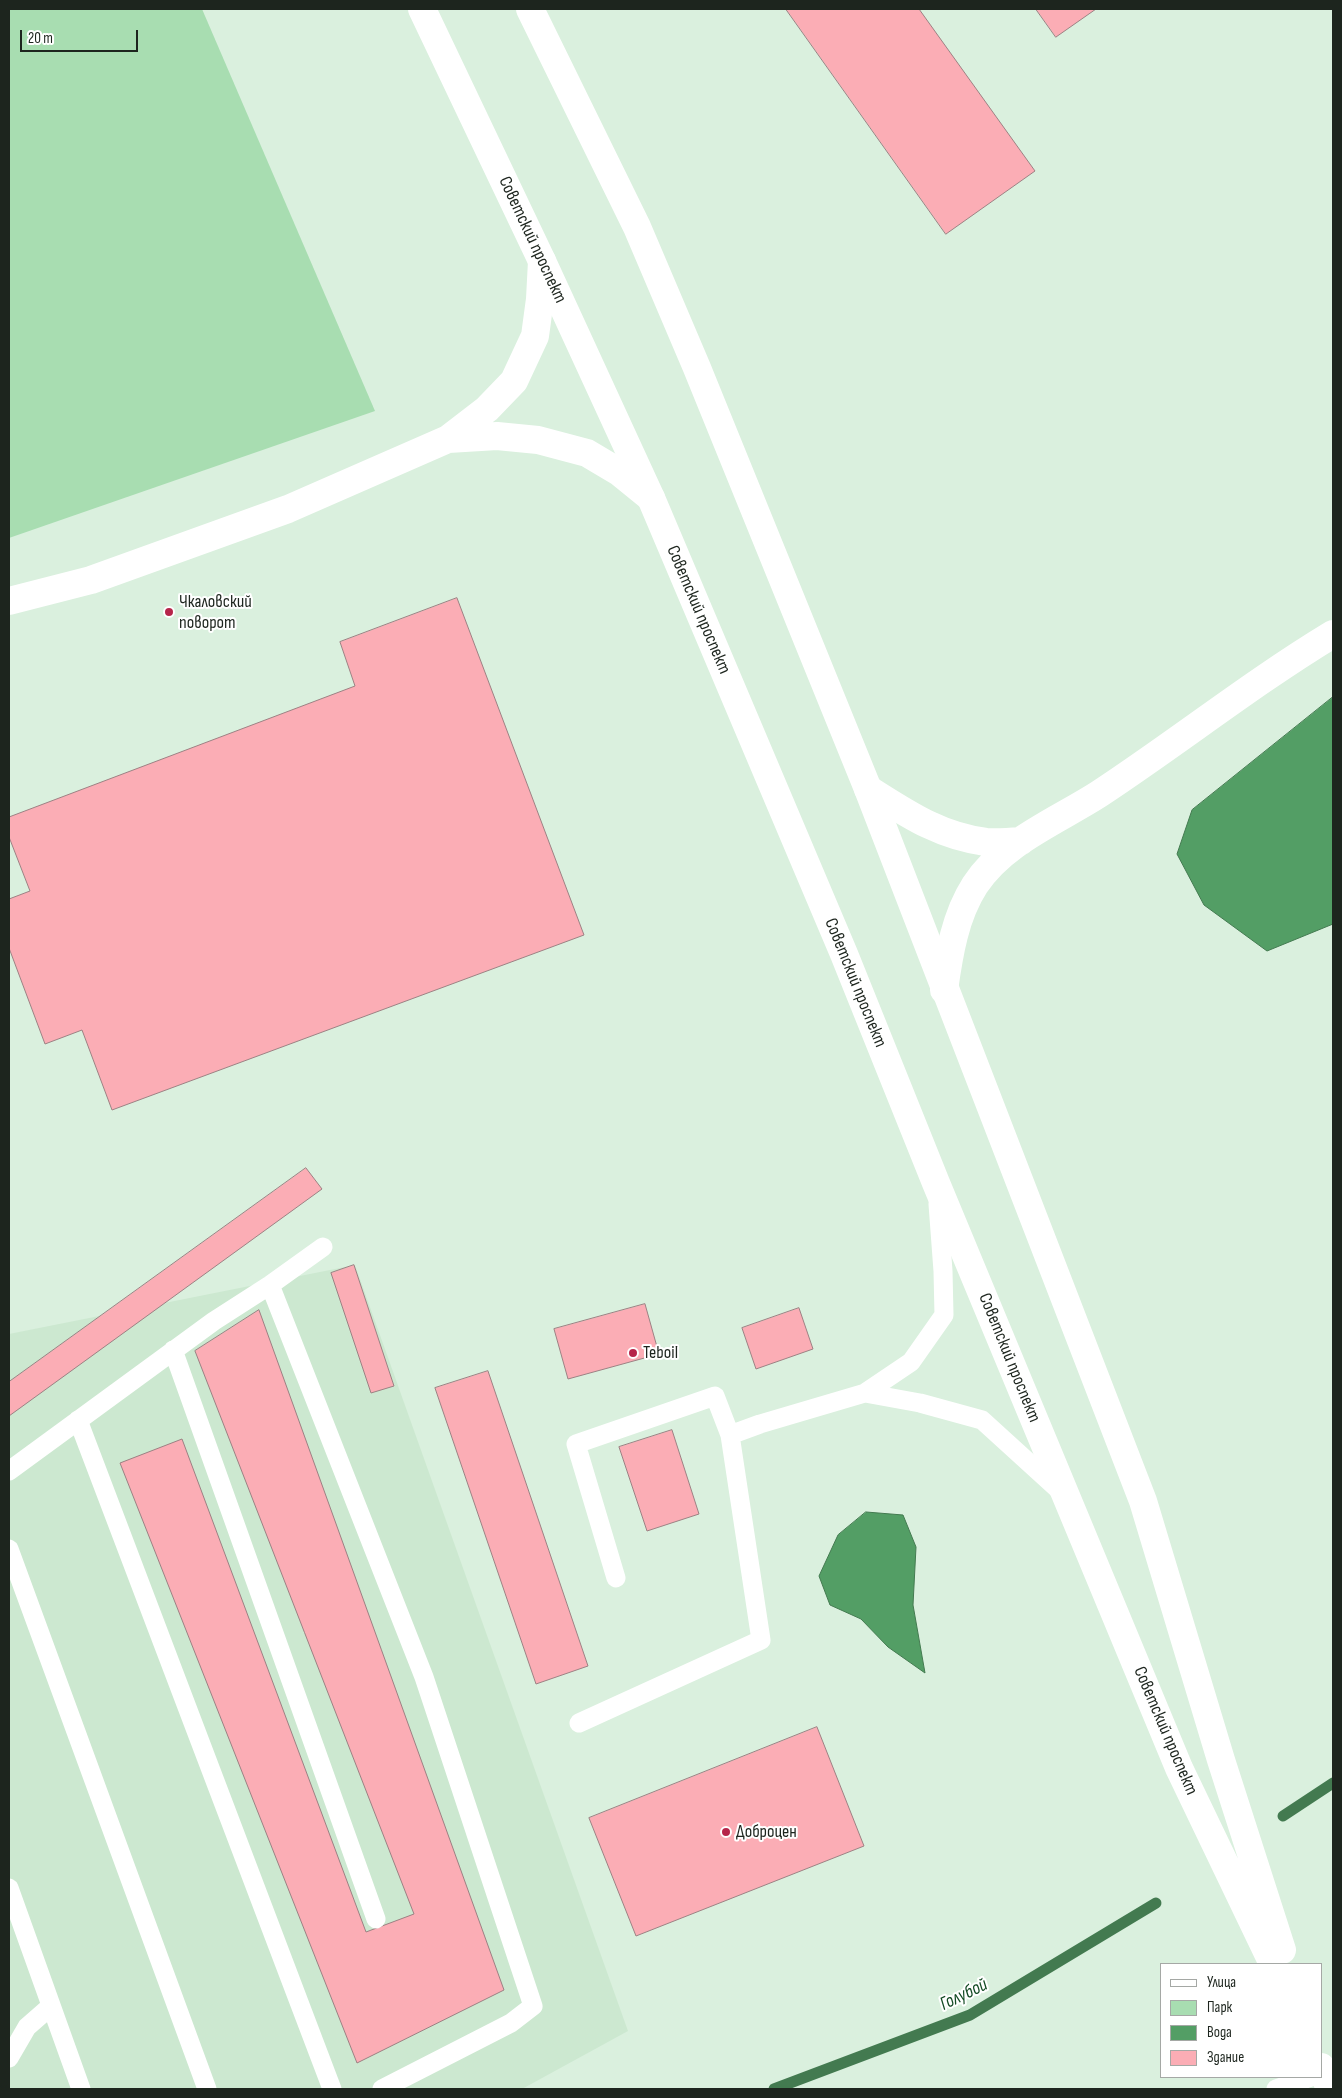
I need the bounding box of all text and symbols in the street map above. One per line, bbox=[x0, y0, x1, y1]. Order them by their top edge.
scale bar bbox=[22, 20, 140, 52]
text: 20 m bbox=[28, 29, 53, 48]
street label: Советский проспект bbox=[493, 173, 571, 307]
street label: Советский проспект bbox=[661, 543, 735, 677]
place label: Чкаловский поворот bbox=[179, 591, 252, 634]
marker: Чкаловский поворот bbox=[163, 606, 175, 618]
street label: Советский проспект bbox=[819, 915, 891, 1051]
street label: Советский проспект bbox=[973, 1290, 1045, 1426]
place label: Teboil bbox=[643, 1342, 678, 1364]
marker: Teboil bbox=[627, 1347, 639, 1359]
street label: Советский проспект bbox=[1128, 1664, 1202, 1798]
place label: Доброцен bbox=[736, 1821, 797, 1843]
marker: Доброцен bbox=[720, 1826, 732, 1838]
legend bbox=[1160, 1963, 1322, 2078]
text: Улица bbox=[1207, 1973, 1236, 1992]
water label: Голубой bbox=[937, 1974, 991, 2016]
text: Парк bbox=[1207, 1998, 1232, 2017]
text: Вода bbox=[1207, 2023, 1232, 2042]
text: Здание bbox=[1207, 2048, 1244, 2067]

